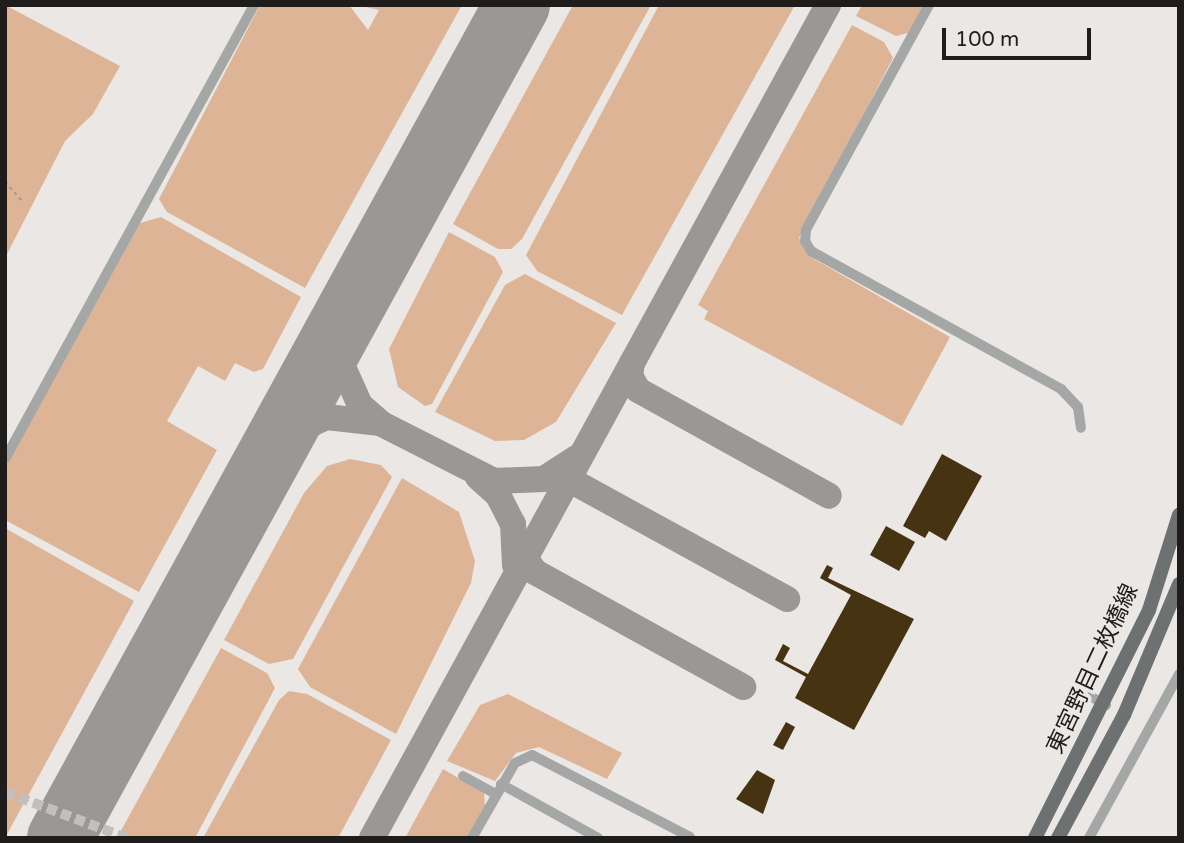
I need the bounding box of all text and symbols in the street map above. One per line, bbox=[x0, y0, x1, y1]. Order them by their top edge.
scale bar bbox=[946, 14, 1095, 58]
text: 100 m bbox=[955, 27, 1019, 52]
street label: 東宮野目二枚橋線 bbox=[1042, 580, 1144, 758]

